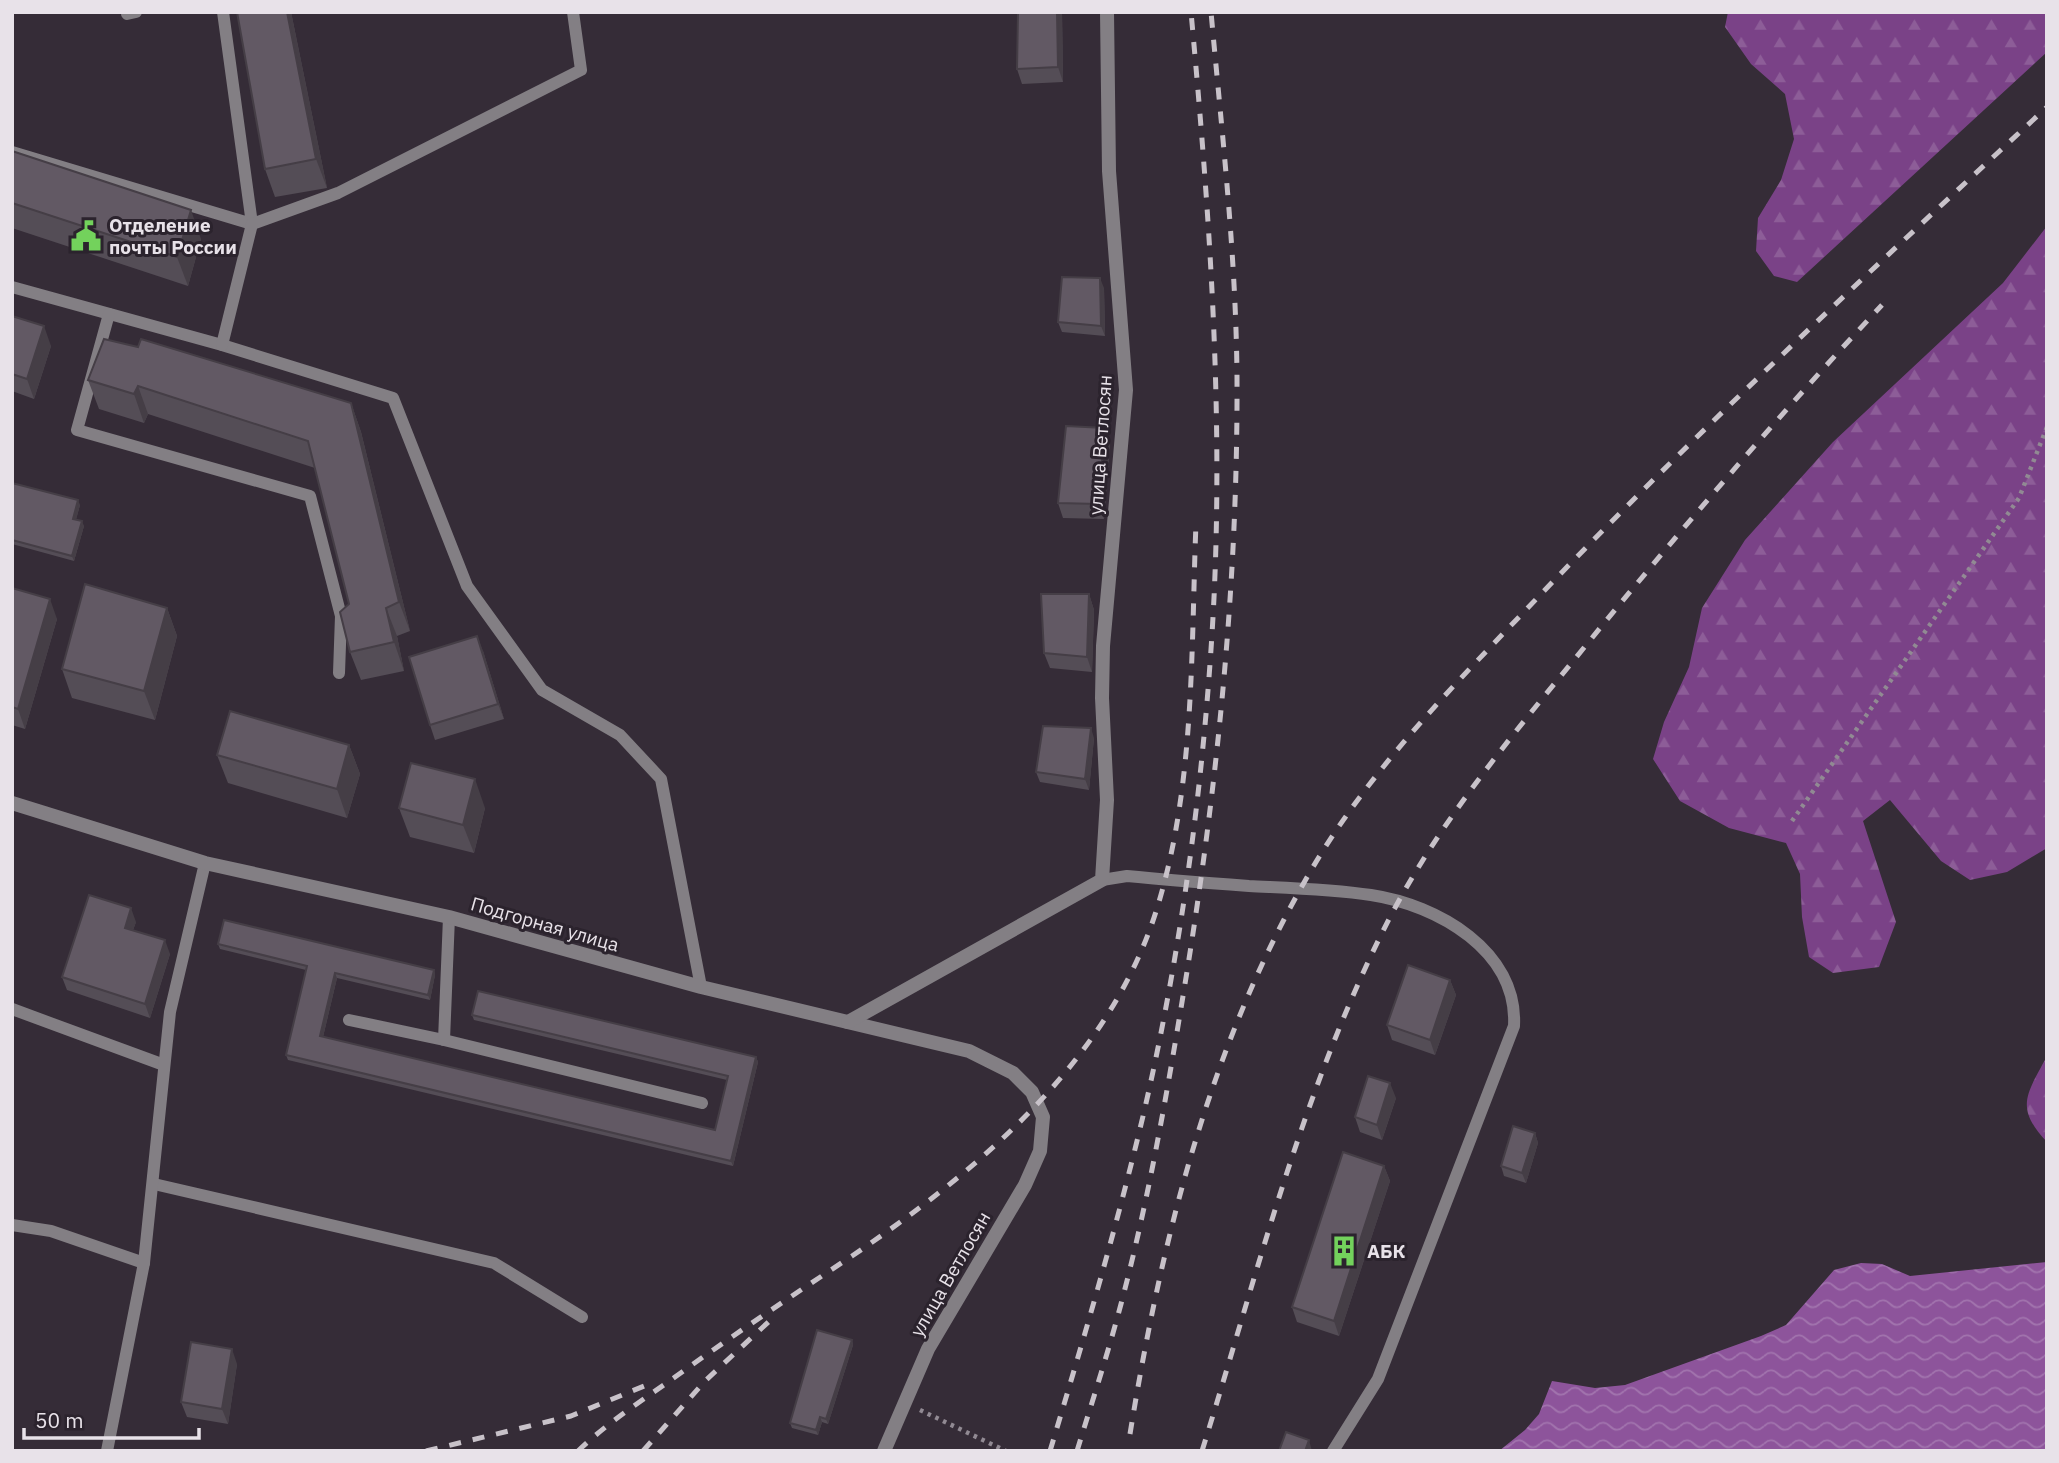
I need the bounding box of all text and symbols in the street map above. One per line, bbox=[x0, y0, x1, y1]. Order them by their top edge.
place label: Отделение почты России bbox=[109, 213, 237, 259]
public building icon: Отделение почты России bbox=[69, 219, 103, 253]
street label: улица Ветлосян bbox=[1083, 374, 1117, 516]
street label: Подгорная улица bbox=[468, 891, 622, 957]
street label: улица Ветлосян bbox=[904, 1207, 996, 1341]
building icon: АБК bbox=[1327, 1234, 1361, 1268]
place label: АБК bbox=[1367, 1239, 1405, 1263]
scale bar bbox=[24, 1396, 200, 1440]
text: 50 m bbox=[35, 1406, 84, 1434]

